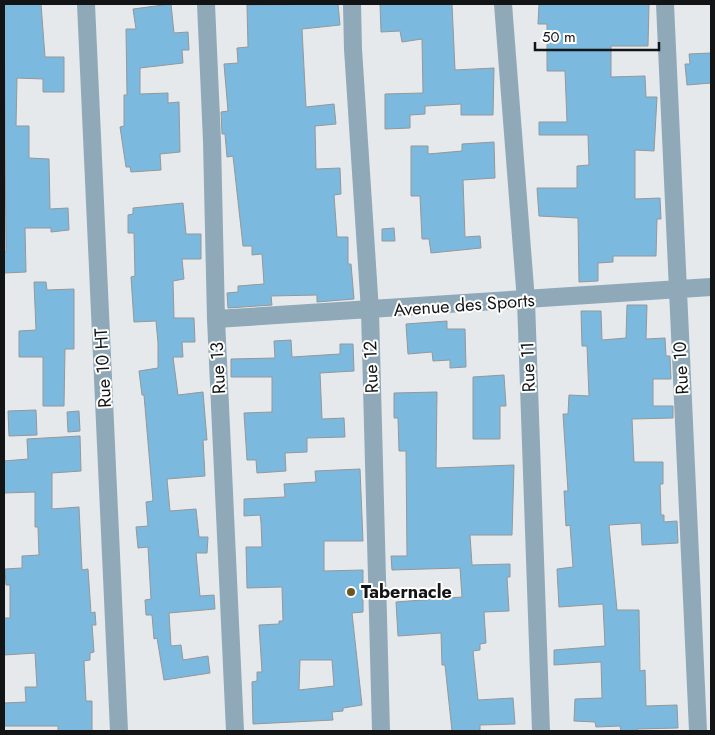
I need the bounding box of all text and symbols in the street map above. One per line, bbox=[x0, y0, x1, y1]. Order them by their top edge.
scale bar bbox=[535, 20, 659, 52]
text: 50 m bbox=[542, 26, 576, 48]
street label: Avenue des Sports bbox=[393, 287, 535, 323]
street label: Rue 10 HT bbox=[88, 327, 118, 409]
street label: Rue 12 bbox=[357, 340, 385, 394]
street label: Rue 13 bbox=[204, 341, 232, 395]
street label: Rue 11 bbox=[514, 341, 542, 393]
street label: Rue 10 bbox=[667, 341, 695, 395]
place label: Tabernacle bbox=[361, 579, 452, 605]
marker: Tabernacle bbox=[345, 586, 357, 598]

